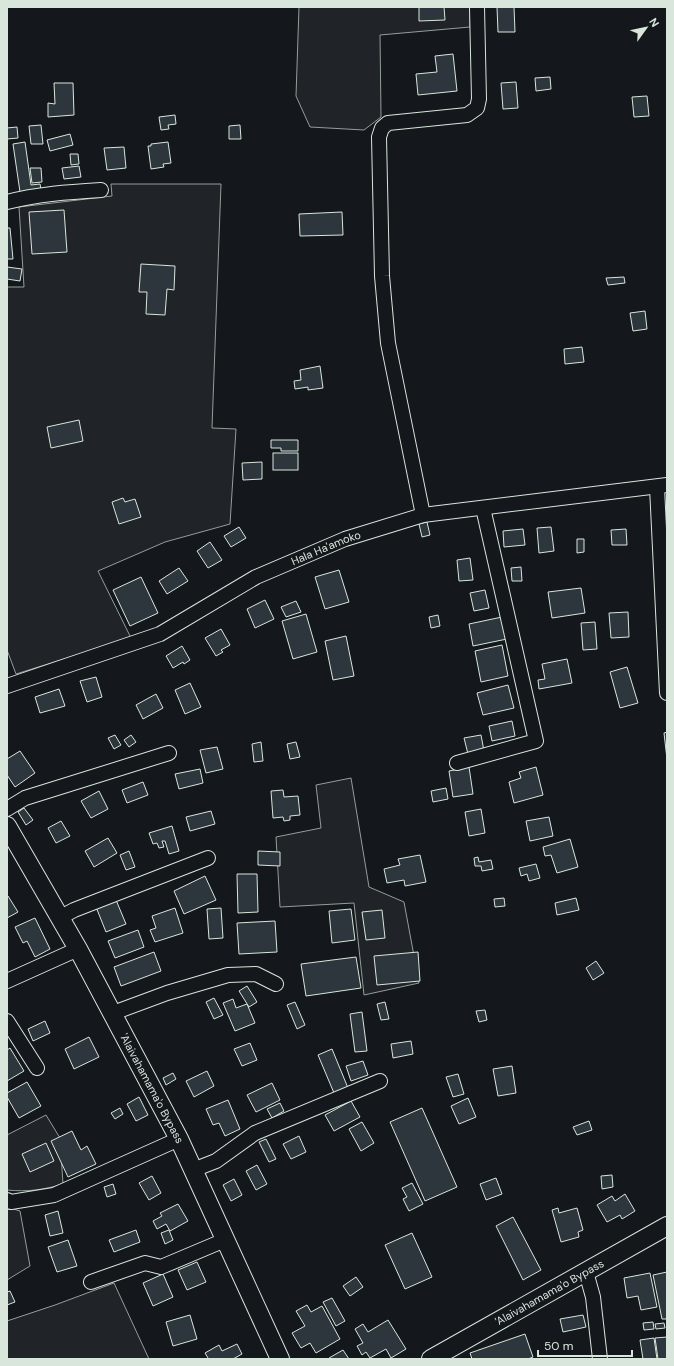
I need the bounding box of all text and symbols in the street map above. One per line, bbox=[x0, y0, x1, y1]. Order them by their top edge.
north arrow bbox=[626, 8, 666, 48]
text: N bbox=[646, 15, 662, 30]
street label: Hala Ha'amoko bbox=[289, 528, 362, 568]
street label: 'Alaivahamama'o Bypass bbox=[117, 1031, 187, 1146]
street label: 'Alaivahamama'o Bypass bbox=[493, 1256, 606, 1328]
scale bar bbox=[538, 1332, 632, 1358]
text: 50 m bbox=[544, 1338, 573, 1354]

